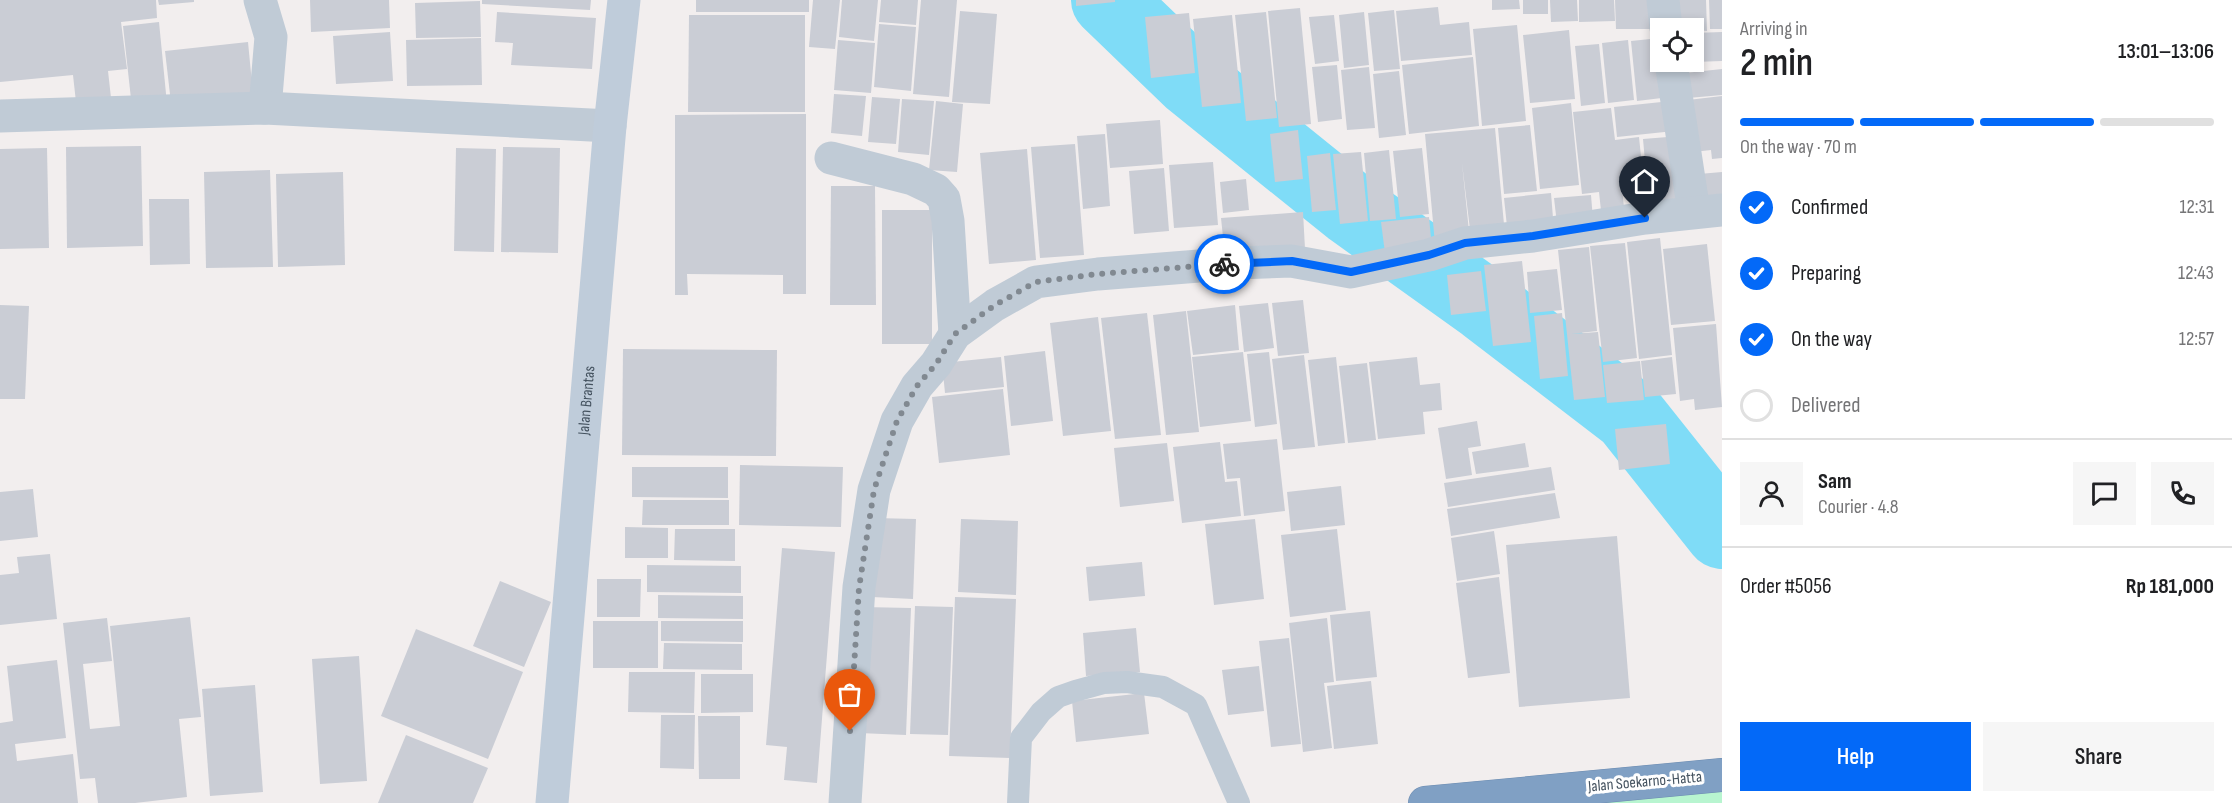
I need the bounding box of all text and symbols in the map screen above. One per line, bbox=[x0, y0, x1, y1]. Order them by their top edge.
text: Arriving in bbox=[1740, 17, 1808, 41]
map controls bbox=[1650, 18, 1704, 72]
button: locate bbox=[1650, 18, 1704, 72]
text: 13:01–13:06 bbox=[2118, 38, 2214, 65]
text: 2 min bbox=[1740, 40, 1813, 87]
text: On the way · 70 m bbox=[1740, 135, 1857, 159]
pin bbox=[1619, 156, 1670, 218]
icon: home bbox=[1628, 165, 1661, 198]
icon: check bbox=[1740, 191, 1773, 224]
text: Confirmed bbox=[1791, 194, 1868, 221]
text: 12:31 bbox=[2179, 195, 2214, 219]
courier bbox=[1194, 234, 1254, 294]
icon: bike bbox=[1208, 248, 1241, 281]
icon: check bbox=[1740, 257, 1773, 290]
text: Preparing bbox=[1791, 260, 1861, 287]
text: 12:43 bbox=[2178, 261, 2214, 285]
icon: check bbox=[1740, 323, 1773, 356]
text: On the way bbox=[1791, 326, 1872, 353]
text: 12:57 bbox=[2179, 327, 2214, 351]
street label: Jalan Brantas bbox=[574, 365, 599, 437]
text: Delivered bbox=[1791, 392, 1860, 419]
button: person bbox=[1740, 462, 1803, 525]
button: chat bbox=[2073, 462, 2136, 525]
button: phone bbox=[2151, 462, 2214, 525]
text: Sam bbox=[1818, 468, 1852, 495]
text: Courier · 4.8 bbox=[1818, 495, 1899, 519]
text: Order #5056 bbox=[1740, 573, 1832, 600]
text: Rp 181,000 bbox=[2126, 573, 2214, 600]
pin bbox=[824, 669, 875, 731]
icon: bag bbox=[833, 678, 866, 711]
button: Help bbox=[1740, 722, 1971, 791]
button: Share bbox=[1983, 722, 2214, 791]
street label: Jalan Soekarno-Hatta bbox=[1586, 768, 1703, 797]

